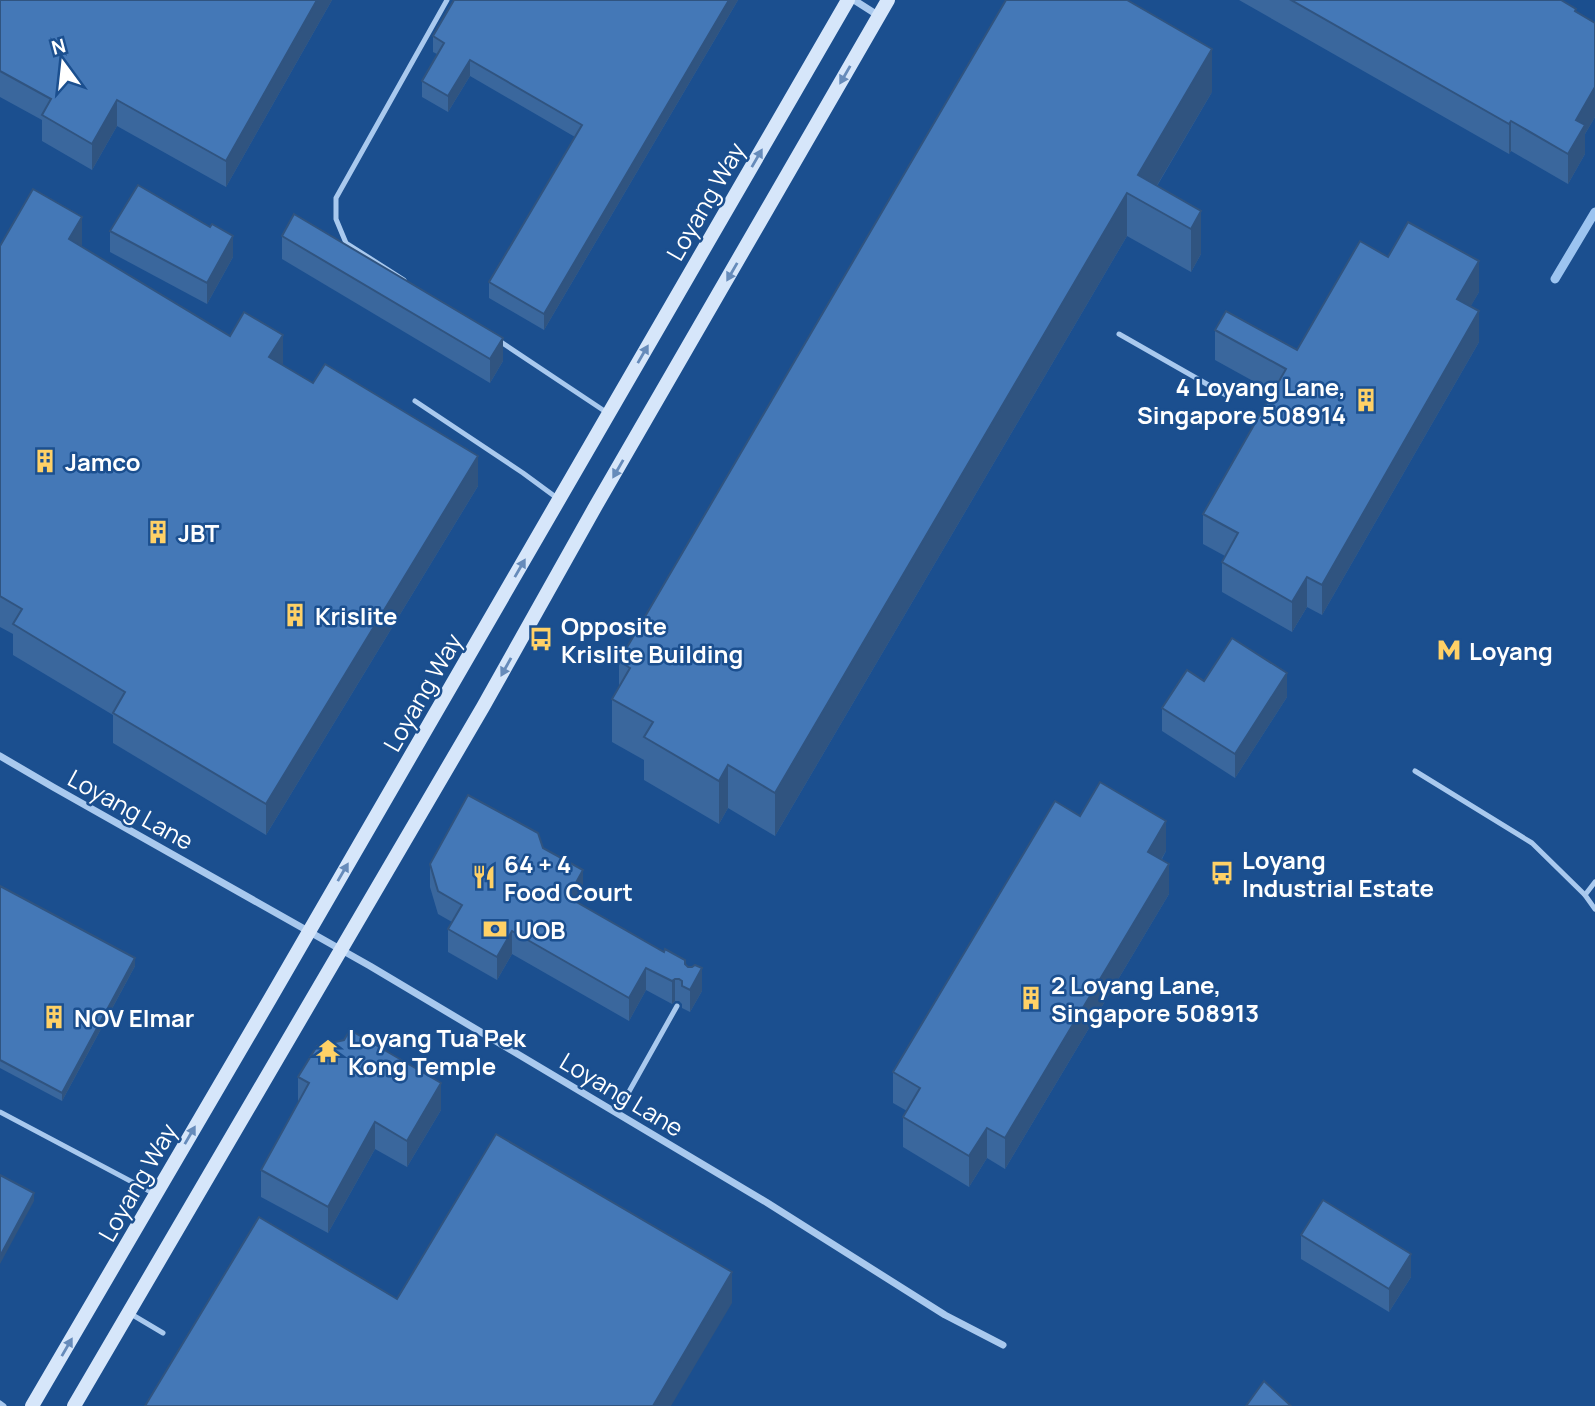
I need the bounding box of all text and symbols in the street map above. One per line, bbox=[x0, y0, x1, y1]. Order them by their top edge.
north arrow bbox=[28, 28, 98, 98]
text: N bbox=[49, 32, 69, 61]
one-way arrow bbox=[839, 65, 851, 85]
street label: Loyang Way bbox=[658, 136, 752, 266]
one-way arrow bbox=[751, 148, 763, 167]
one-way arrow bbox=[726, 262, 738, 282]
one-way arrow bbox=[637, 345, 649, 364]
place label: 4 Loyang Lane, Singapore 508914 bbox=[1137, 370, 1346, 431]
building icon: 4 Loyang Lane, Singapore 508914 bbox=[1352, 386, 1380, 414]
place label: Jamco bbox=[65, 445, 141, 478]
building icon: Jamco bbox=[31, 447, 59, 475]
one-way arrow bbox=[612, 459, 624, 479]
place label: JBT bbox=[178, 516, 220, 549]
building icon: JBT bbox=[144, 518, 172, 546]
one-way arrow bbox=[514, 558, 526, 577]
place label: Krislite bbox=[315, 599, 397, 632]
building icon: Krislite bbox=[281, 601, 309, 629]
place label: Opposite Krislite Building bbox=[561, 609, 743, 670]
bus stop icon: Opposite Krislite Building bbox=[527, 625, 555, 653]
street label: Loyang Way bbox=[375, 627, 469, 757]
place label: Loyang bbox=[1469, 634, 1553, 667]
metro station icon: Loyang bbox=[1435, 636, 1463, 664]
one-way arrow bbox=[500, 657, 512, 677]
street label: Loyang Lane bbox=[62, 761, 200, 857]
place label: Loyang Industrial Estate bbox=[1242, 843, 1434, 904]
place label: 64 + 4 Food Court bbox=[504, 847, 633, 908]
bus stop icon: Loyang Industrial Estate bbox=[1208, 859, 1236, 887]
one-way arrow bbox=[337, 863, 350, 882]
restaurant icon: 64 + 4 Food Court bbox=[470, 863, 498, 891]
place label: UOB bbox=[515, 913, 565, 946]
bank icon: UOB bbox=[481, 915, 509, 943]
place label: 2 Loyang Lane, Singapore 508913 bbox=[1051, 968, 1259, 1029]
building icon: 2 Loyang Lane, Singapore 508913 bbox=[1017, 984, 1045, 1012]
place label: NOV Elmar bbox=[74, 1001, 194, 1034]
building icon: NOV Elmar bbox=[40, 1003, 68, 1031]
place label: Loyang Tua Pek Kong Temple bbox=[348, 1021, 527, 1082]
temple icon: Loyang Tua Pek Kong Temple bbox=[314, 1037, 342, 1065]
street label: Loyang Lane bbox=[554, 1044, 690, 1144]
street label: Loyang Way bbox=[90, 1117, 184, 1247]
one-way arrow bbox=[184, 1125, 196, 1145]
one-way arrow bbox=[61, 1338, 73, 1357]

